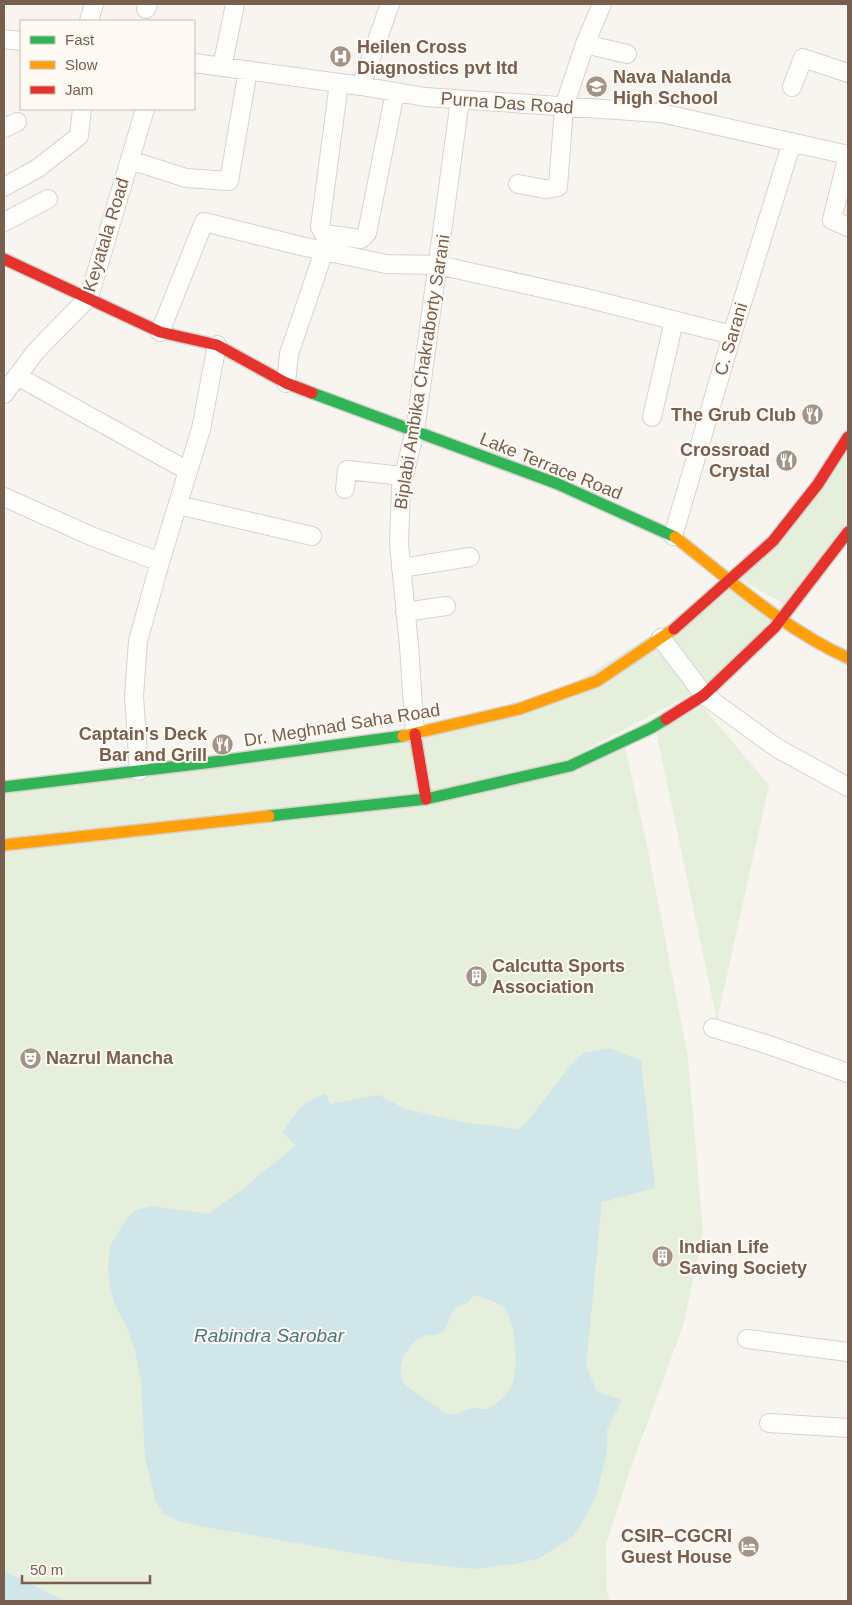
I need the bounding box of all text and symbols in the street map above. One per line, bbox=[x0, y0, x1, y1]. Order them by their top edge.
legend bbox=[20, 20, 195, 110]
text: Fast bbox=[65, 31, 95, 48]
place label: Heilen Cross Diagnostics pvt ltd bbox=[357, 37, 518, 78]
hospital icon: Heilen Cross Diagnostics pvt ltd bbox=[329, 45, 353, 69]
text: Slow bbox=[65, 56, 98, 73]
place label: Nava Nalanda High School bbox=[613, 67, 732, 108]
school or university icon: Nava Nalanda High School bbox=[585, 75, 609, 99]
text: Jam bbox=[65, 81, 93, 98]
street label: Purna Das Road bbox=[440, 88, 574, 118]
street label: Keyatala Road bbox=[79, 176, 133, 294]
street label: Biplabi Ambika Chakraborty Sarani bbox=[390, 233, 454, 511]
street label: C. Sarani bbox=[710, 300, 752, 378]
restaurant icon: The Grub Club bbox=[800, 403, 824, 427]
place label: The Grub Club bbox=[671, 405, 796, 425]
street label: Lake Terrace Road bbox=[477, 428, 625, 504]
place label: Crossroad Crystal bbox=[680, 440, 770, 481]
restaurant icon: Crossroad Crystal bbox=[774, 448, 798, 472]
street label: Dr. Meghnad Saha Road bbox=[243, 700, 441, 750]
place label: Captain's Deck Bar and Grill bbox=[79, 724, 208, 765]
restaurant icon: Captain's Deck Bar and Grill bbox=[211, 732, 235, 756]
place label: Calcutta Sports Association bbox=[492, 956, 625, 997]
building icon: Calcutta Sports Association bbox=[464, 964, 488, 988]
theatre icon: Nazrul Mancha bbox=[18, 1046, 42, 1070]
place label: Nazrul Mancha bbox=[46, 1048, 174, 1068]
place label: Indian Life Saving Society bbox=[679, 1237, 807, 1278]
building icon: Indian Life Saving Society bbox=[651, 1245, 675, 1269]
water label: Rabindra Sarobar bbox=[194, 1325, 345, 1346]
place label: CSIR–CGCRI Guest House bbox=[621, 1526, 732, 1567]
hotel icon: CSIR–CGCRI Guest House bbox=[736, 1534, 760, 1558]
scale bar bbox=[22, 1552, 150, 1584]
text: 50 m bbox=[30, 1561, 63, 1578]

